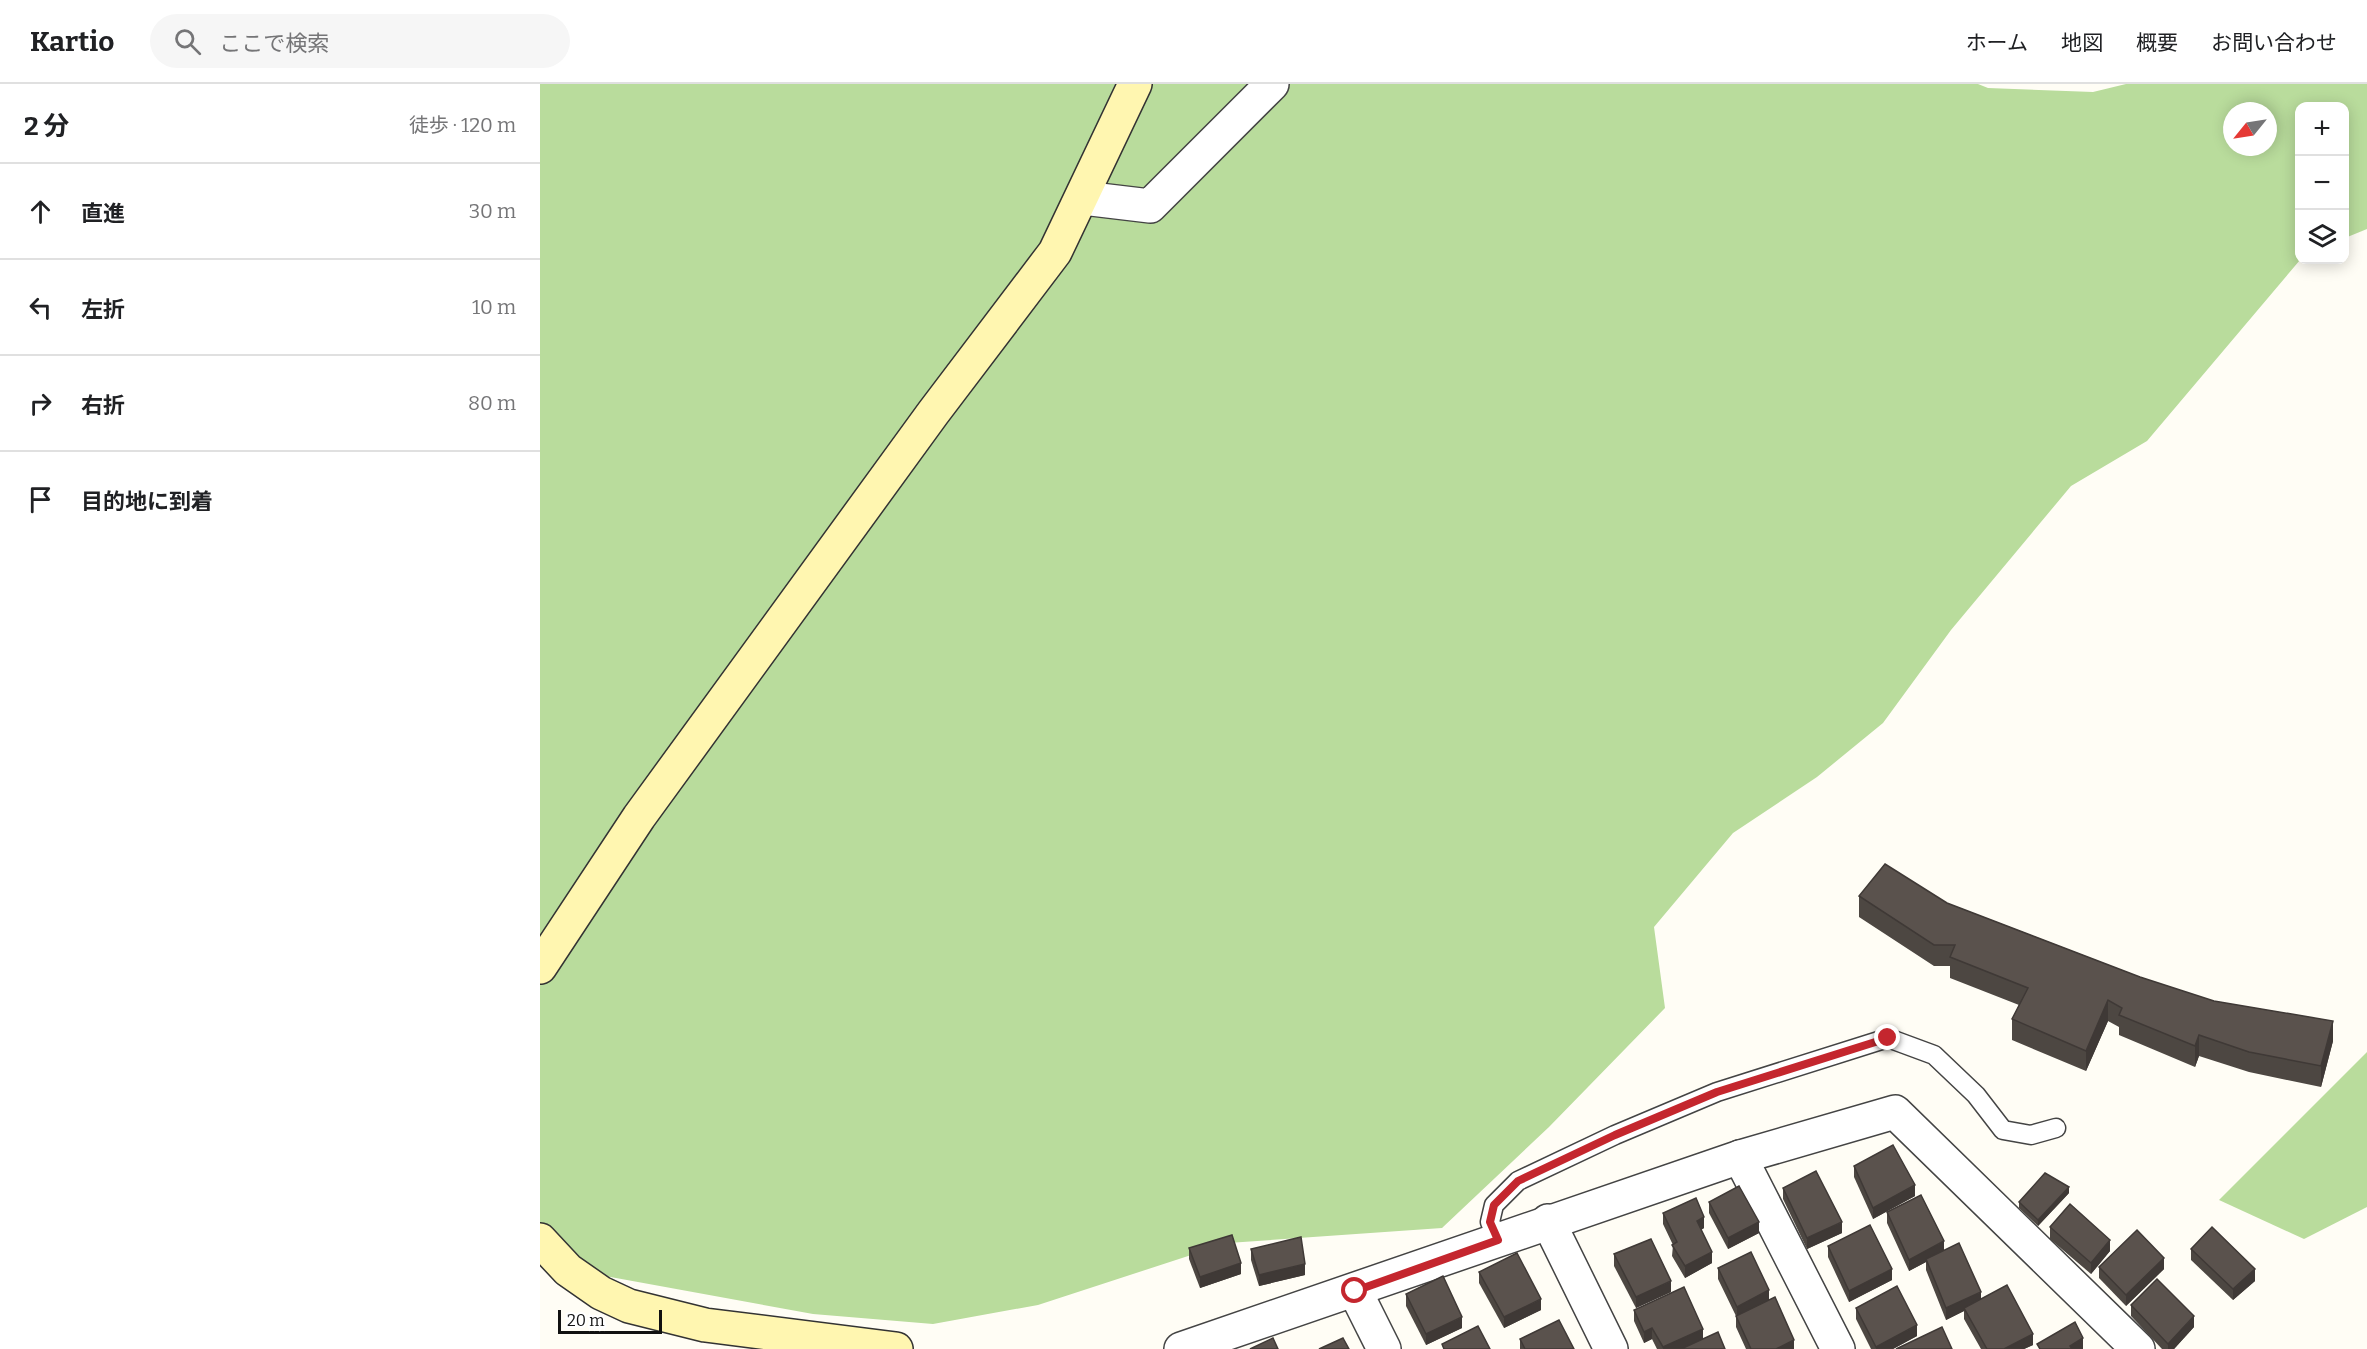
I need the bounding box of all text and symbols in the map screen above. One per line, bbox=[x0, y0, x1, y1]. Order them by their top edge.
search box bbox=[150, 14, 570, 68]
text: Kartio bbox=[30, 25, 114, 58]
icon: search bbox=[171, 25, 204, 58]
text: ここで検索 bbox=[219, 30, 329, 57]
text: ホーム bbox=[1966, 30, 2028, 56]
text: 地図 bbox=[2061, 30, 2103, 56]
text: 概要 bbox=[2136, 30, 2178, 56]
text: お問い合わせ bbox=[2211, 30, 2337, 56]
north arrow bbox=[2223, 102, 2277, 156]
map controls bbox=[2295, 102, 2349, 264]
button: + bbox=[2295, 102, 2349, 156]
text: 2 分 bbox=[24, 111, 69, 142]
text: 徒歩 · 120 m bbox=[409, 113, 516, 137]
button: − bbox=[2295, 156, 2349, 210]
icon: ahead bbox=[24, 195, 57, 228]
text: 30 m bbox=[469, 199, 516, 223]
text: 直進 bbox=[81, 200, 125, 227]
button: layers bbox=[2295, 210, 2349, 264]
icon: left bbox=[24, 291, 57, 324]
text: 10 m bbox=[472, 295, 516, 319]
text: 左折 bbox=[81, 296, 125, 323]
icon: right bbox=[24, 387, 57, 420]
text: 80 m bbox=[468, 391, 516, 415]
text: 右折 bbox=[81, 392, 125, 419]
icon: arrive bbox=[24, 483, 57, 516]
text: 目的地に到着 bbox=[81, 488, 213, 515]
route end bbox=[1874, 1024, 1900, 1050]
route start bbox=[1341, 1277, 1367, 1303]
scale bar bbox=[558, 1307, 662, 1334]
text: 20 m bbox=[567, 1311, 604, 1330]

